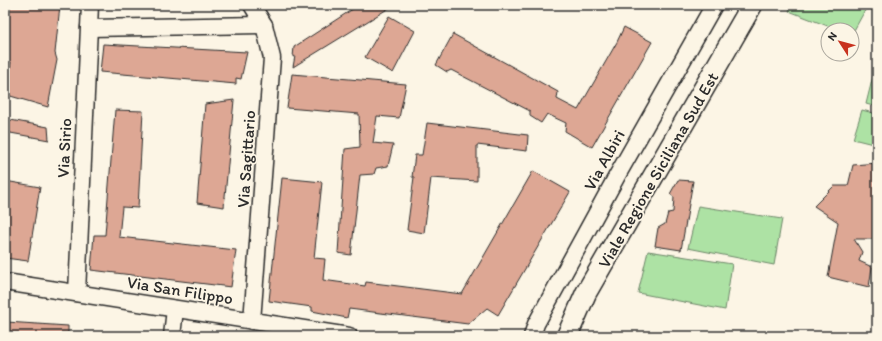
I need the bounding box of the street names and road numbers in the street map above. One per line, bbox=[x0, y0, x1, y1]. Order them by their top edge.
street label: Viale Regione Siciliana Sud Est bbox=[594, 68, 722, 272]
street label: Via Sagittario bbox=[233, 109, 259, 209]
street label: Via Sirio bbox=[52, 117, 76, 179]
street label: Via Albiri bbox=[579, 126, 629, 194]
street label: Via San Filippo bbox=[126, 272, 234, 308]

